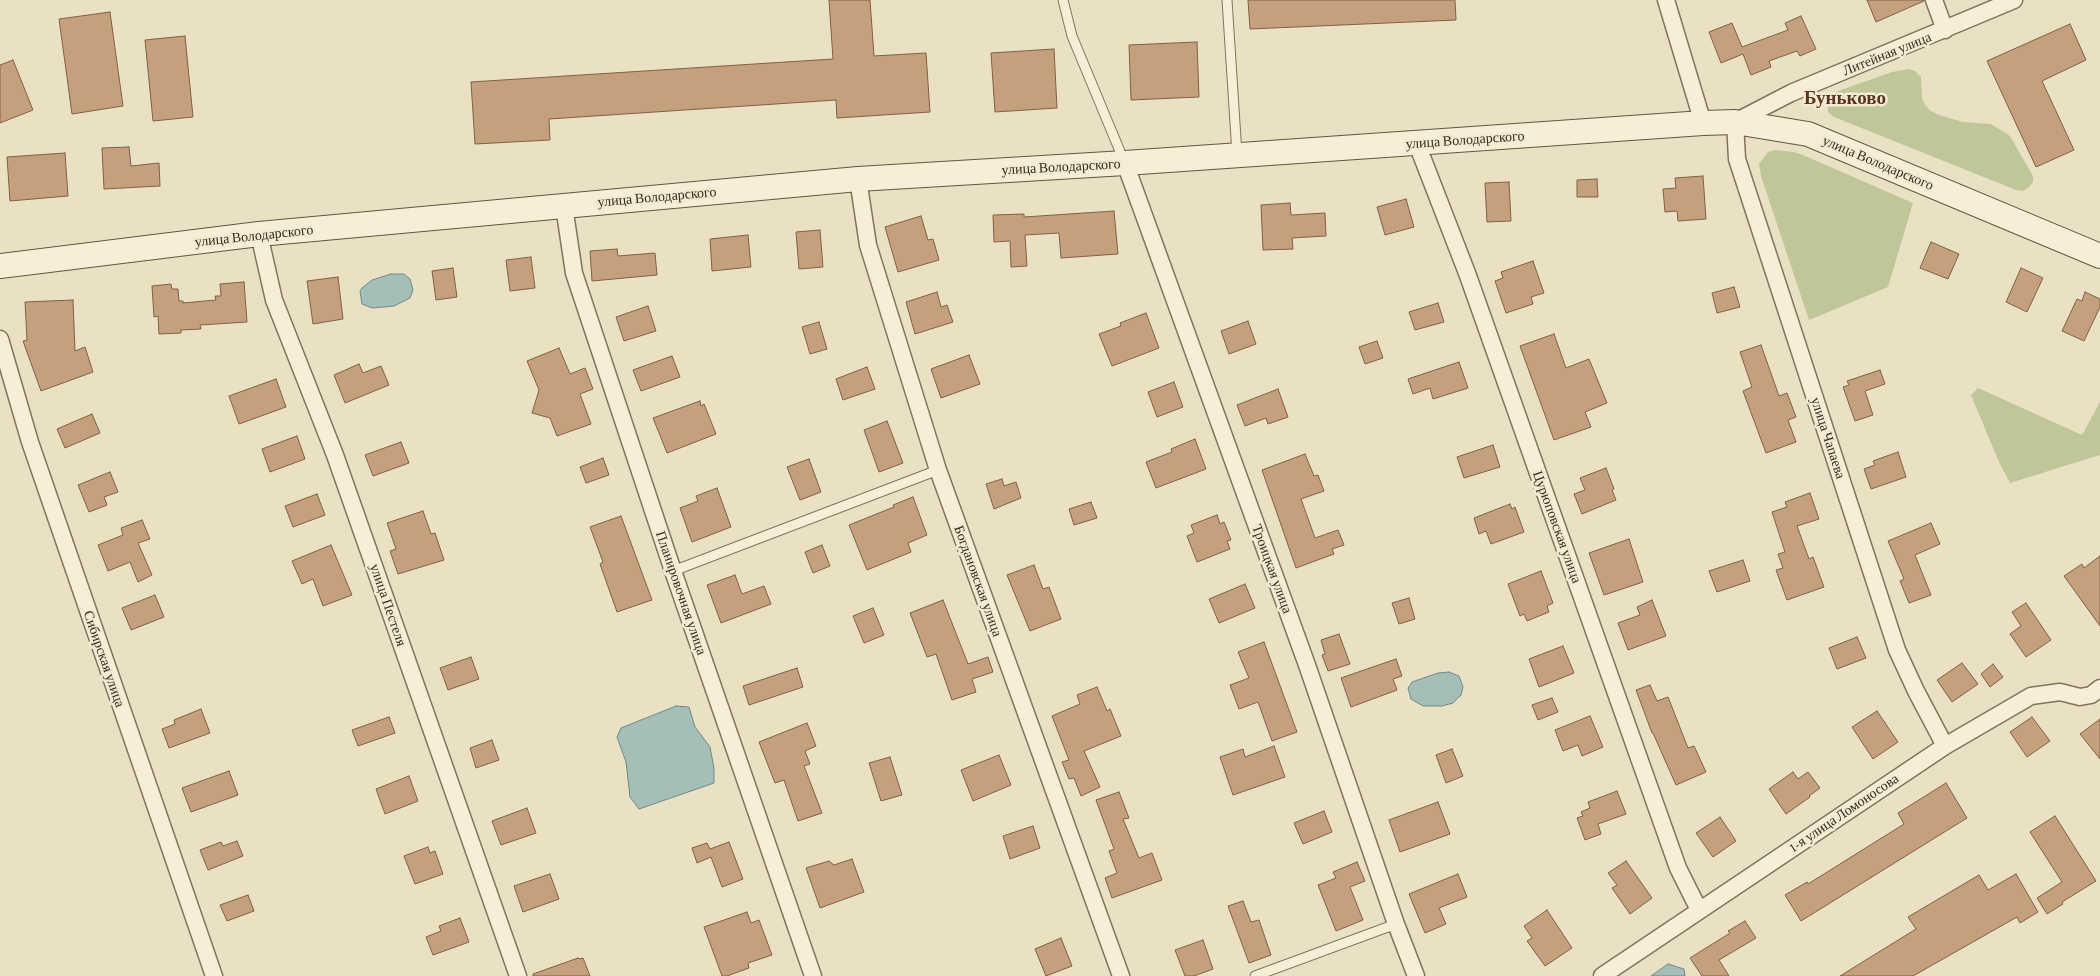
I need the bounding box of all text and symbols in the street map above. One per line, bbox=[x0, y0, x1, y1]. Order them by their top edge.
street label: Литейная улица bbox=[1840, 29, 1934, 79]
district label: Буньково bbox=[1804, 87, 1886, 109]
street label: улица Володарского bbox=[1405, 127, 1525, 153]
street label: улица Володарского bbox=[1820, 132, 1936, 194]
street label: улица Володарского bbox=[1001, 155, 1121, 179]
street label: улица Володарского bbox=[597, 183, 717, 211]
street label: улица Володарского bbox=[194, 221, 314, 251]
street label: улица Чапаева bbox=[1807, 395, 1849, 481]
street label: Цурюповская улица bbox=[1529, 469, 1585, 585]
street label: Троицкая улица bbox=[1248, 522, 1296, 616]
street label: Богдановская улица bbox=[950, 523, 1006, 639]
street label: Планировочная улица bbox=[652, 529, 710, 657]
street label: улица Пестеля bbox=[366, 562, 410, 648]
street label: Сибирская улица bbox=[80, 608, 128, 710]
street label: 1-я улица Ломоносова bbox=[1786, 770, 1902, 856]

